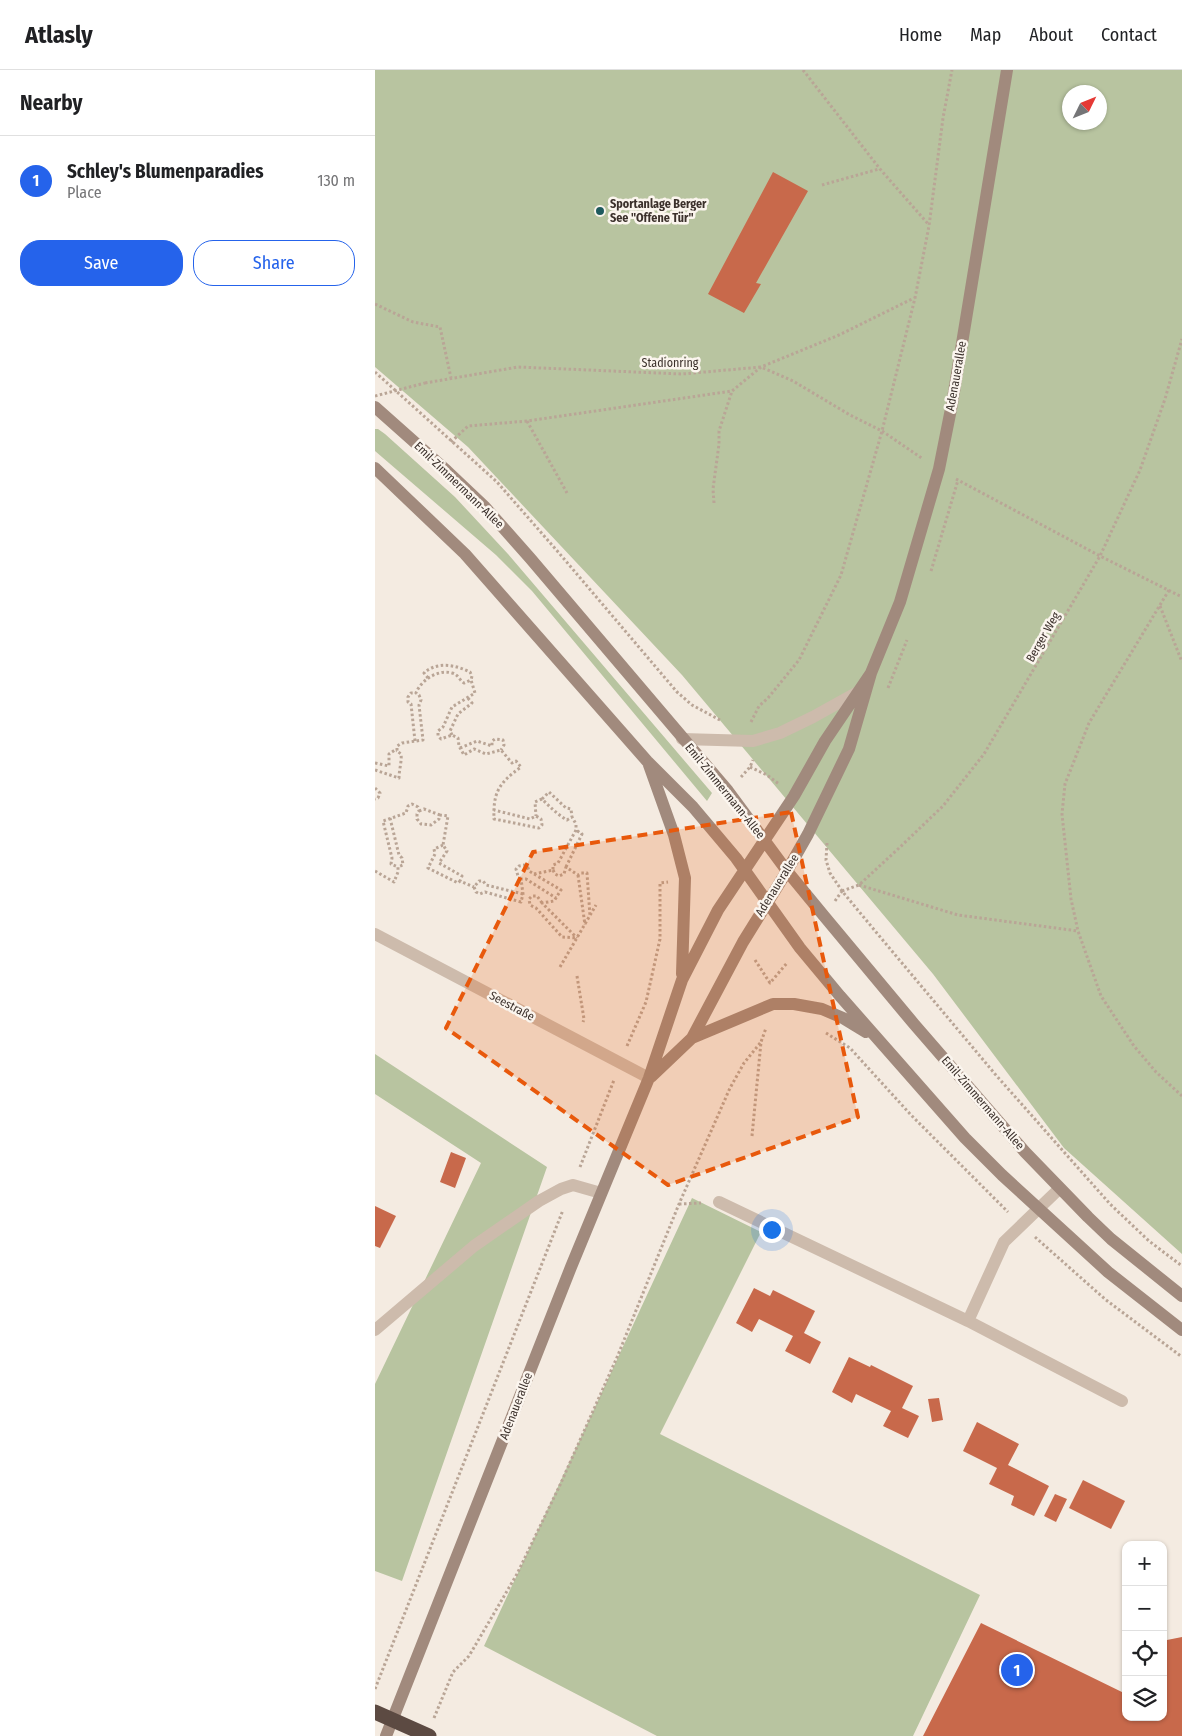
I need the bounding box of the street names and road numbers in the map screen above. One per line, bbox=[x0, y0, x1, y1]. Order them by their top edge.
street label: Adenauerallee bbox=[943, 340, 969, 412]
street label: Stadionring bbox=[642, 356, 699, 370]
street label: Emil-Zimmermann-Allee bbox=[411, 439, 507, 531]
street label: Berger Weg bbox=[1023, 609, 1063, 664]
street label: Emil-Zimmermann-Allee bbox=[682, 740, 768, 842]
street label: Adenauerallee bbox=[752, 851, 802, 919]
street label: Seestraße bbox=[487, 988, 537, 1024]
street label: Emil-Zimmermann-Allee bbox=[939, 1054, 1027, 1152]
street label: Adenauerallee bbox=[497, 1370, 535, 1442]

